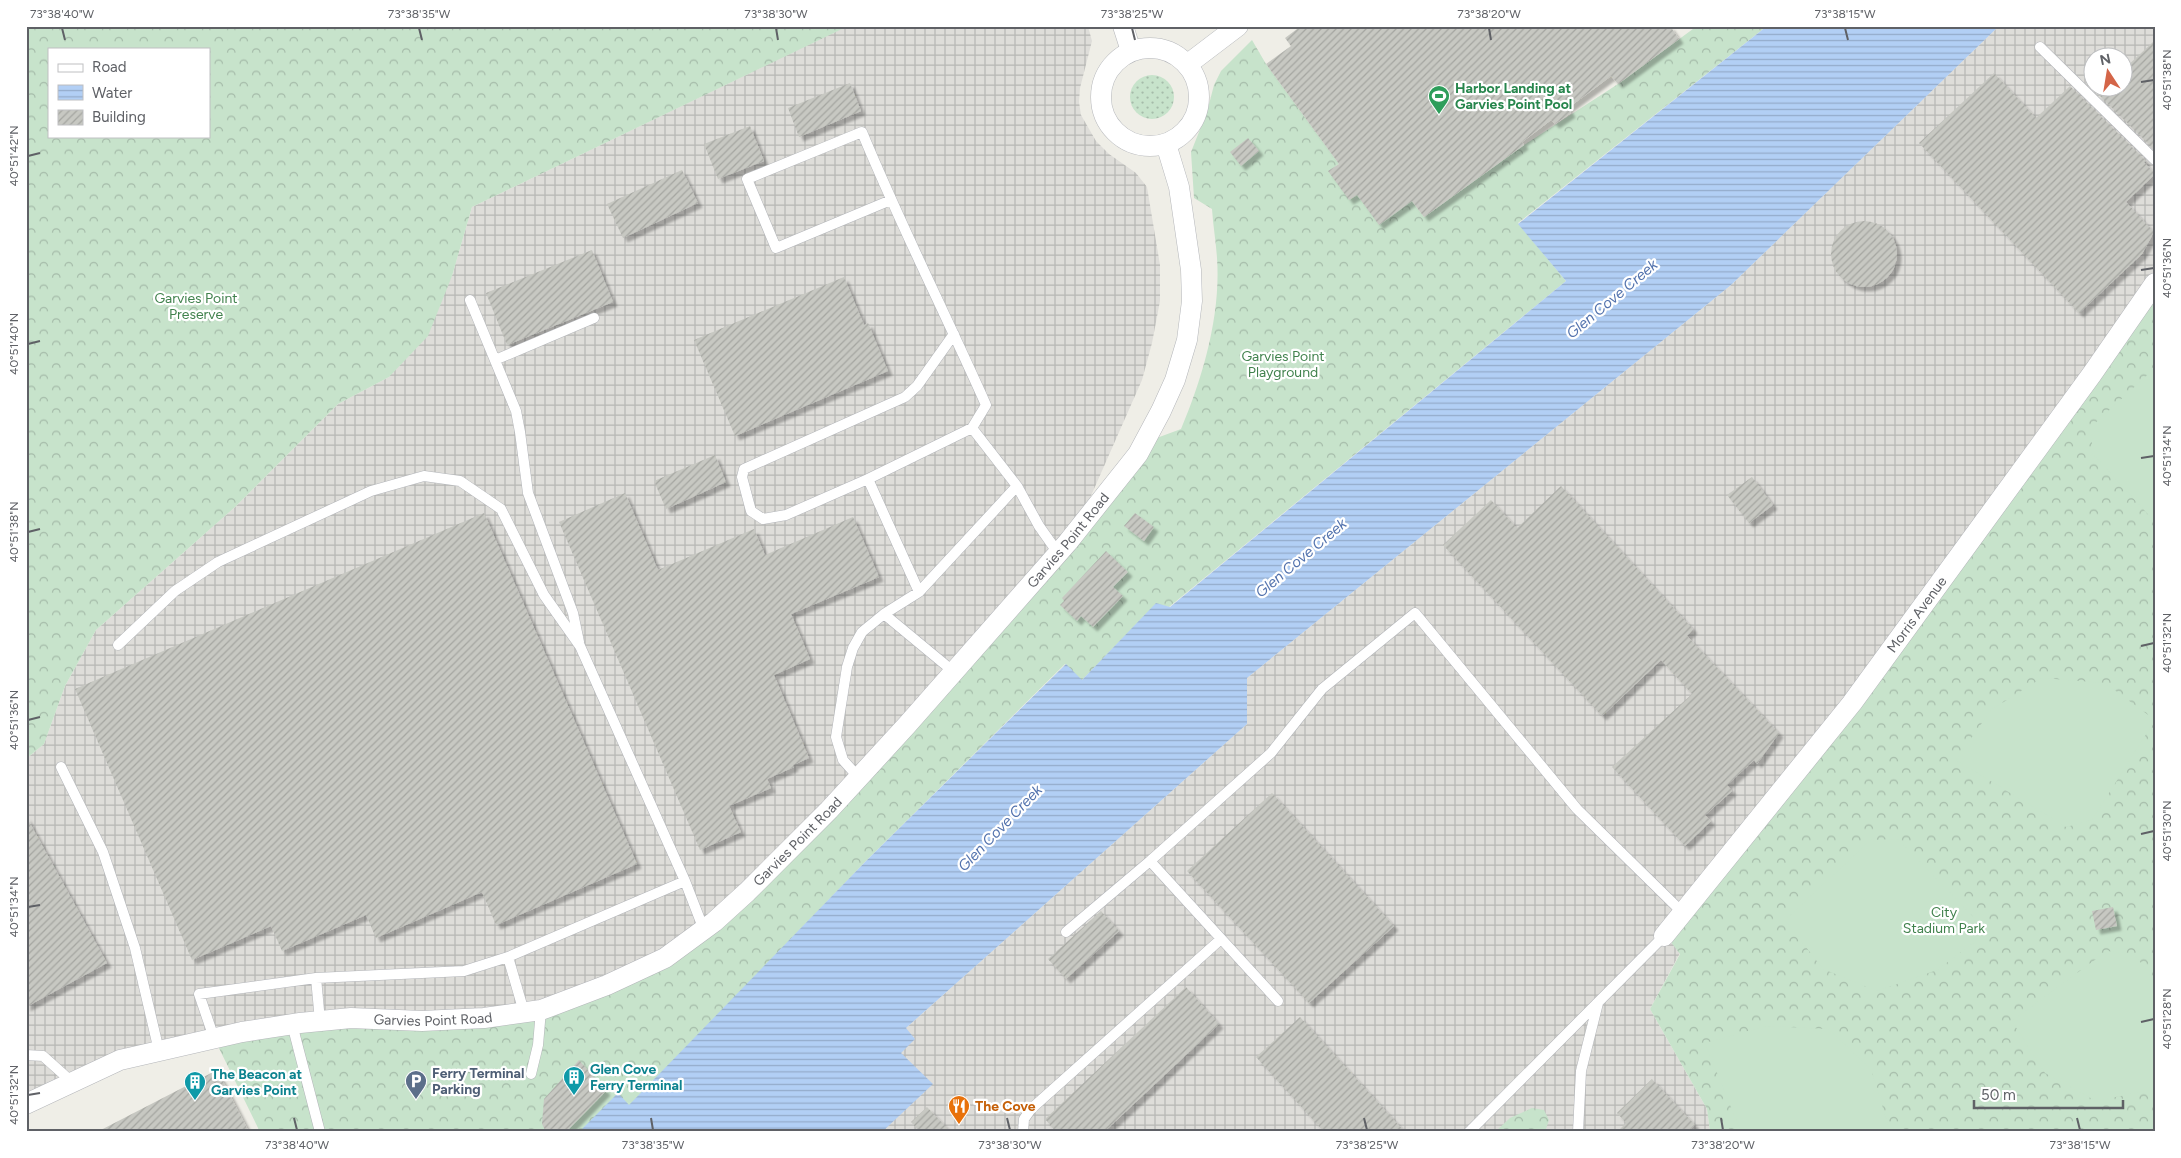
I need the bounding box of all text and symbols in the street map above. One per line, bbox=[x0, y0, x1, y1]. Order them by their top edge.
text: 73°38'40"W bbox=[30, 7, 95, 21]
text: 73°38'35"W bbox=[388, 7, 451, 21]
text: 73°38'30"W bbox=[744, 7, 808, 21]
text: 73°38'25"W bbox=[1101, 7, 1164, 21]
text: 73°38'20"W bbox=[1457, 7, 1521, 21]
text: 73°38'15"W bbox=[1815, 7, 1876, 21]
legend bbox=[48, 48, 210, 138]
north arrow bbox=[2084, 48, 2134, 98]
text: N bbox=[2098, 50, 2112, 69]
text: 40°51'38"N bbox=[2160, 50, 2174, 110]
text: Road bbox=[92, 58, 127, 76]
place label: Harbor Landing at Garvies Point Pool bbox=[1455, 80, 1572, 113]
text: Water bbox=[92, 84, 132, 102]
sports icon: Harbor Landing at Garvies Point Pool bbox=[1427, 84, 1451, 115]
text: Building bbox=[92, 108, 146, 126]
text: 40°51'42"N bbox=[7, 125, 21, 187]
text: 40°51'36"N bbox=[2160, 238, 2174, 298]
water label: Glen Cove Creek bbox=[1563, 255, 1662, 342]
park label: Garvies Point Preserve bbox=[154, 290, 238, 323]
text: 40°51'40"N bbox=[7, 313, 21, 375]
park label: Garvies Point Playground bbox=[1241, 348, 1325, 381]
text: 40°51'34"N bbox=[2160, 426, 2174, 486]
street label: Garvies Point Road bbox=[1023, 489, 1113, 591]
text: 40°51'38"N bbox=[7, 502, 21, 562]
water label: Glen Cove Creek bbox=[1252, 514, 1351, 601]
street label: Morris Avenue bbox=[1883, 573, 1950, 656]
text: 40°51'32"N bbox=[2160, 613, 2174, 673]
text: 40°51'36"N bbox=[7, 690, 21, 750]
water label: Glen Cove Creek bbox=[954, 780, 1046, 875]
street label: Garvies Point Road bbox=[749, 793, 845, 890]
text: 40°51'30"N bbox=[2160, 800, 2174, 862]
text: 40°51'34"N bbox=[7, 877, 21, 937]
park label: City Stadium Park bbox=[1903, 904, 1985, 937]
text: 40°51'28"N bbox=[2160, 988, 2174, 1050]
street label: Garvies Point Road bbox=[373, 1008, 494, 1030]
place label: Glen Cove Ferry Terminal bbox=[590, 1061, 682, 1094]
text: 40°51'32"N bbox=[7, 1065, 21, 1125]
place label: Ferry Terminal Parking bbox=[432, 1065, 524, 1098]
building icon: Glen Cove Ferry Terminal bbox=[562, 1065, 586, 1096]
place label: The Beacon at Garvies Point bbox=[211, 1066, 303, 1099]
parking icon: Ferry Terminal Parking bbox=[404, 1069, 428, 1100]
building icon: The Beacon at Garvies Point bbox=[183, 1070, 207, 1101]
scale bar bbox=[1974, 1078, 2122, 1110]
text: 50 m bbox=[1981, 1086, 2016, 1104]
restaurant icon: The Cove bbox=[947, 1094, 971, 1125]
place label: The Cove bbox=[975, 1098, 1036, 1115]
text: 73°38'40"W bbox=[265, 1138, 330, 1152]
text: 73°38'35"W bbox=[622, 1138, 685, 1152]
text: 73°38'30"W bbox=[978, 1138, 1042, 1152]
text: 73°38'25"W bbox=[1336, 1138, 1399, 1152]
text: 73°38'20"W bbox=[1691, 1138, 1755, 1152]
text: 73°38'15"W bbox=[2050, 1138, 2111, 1152]

